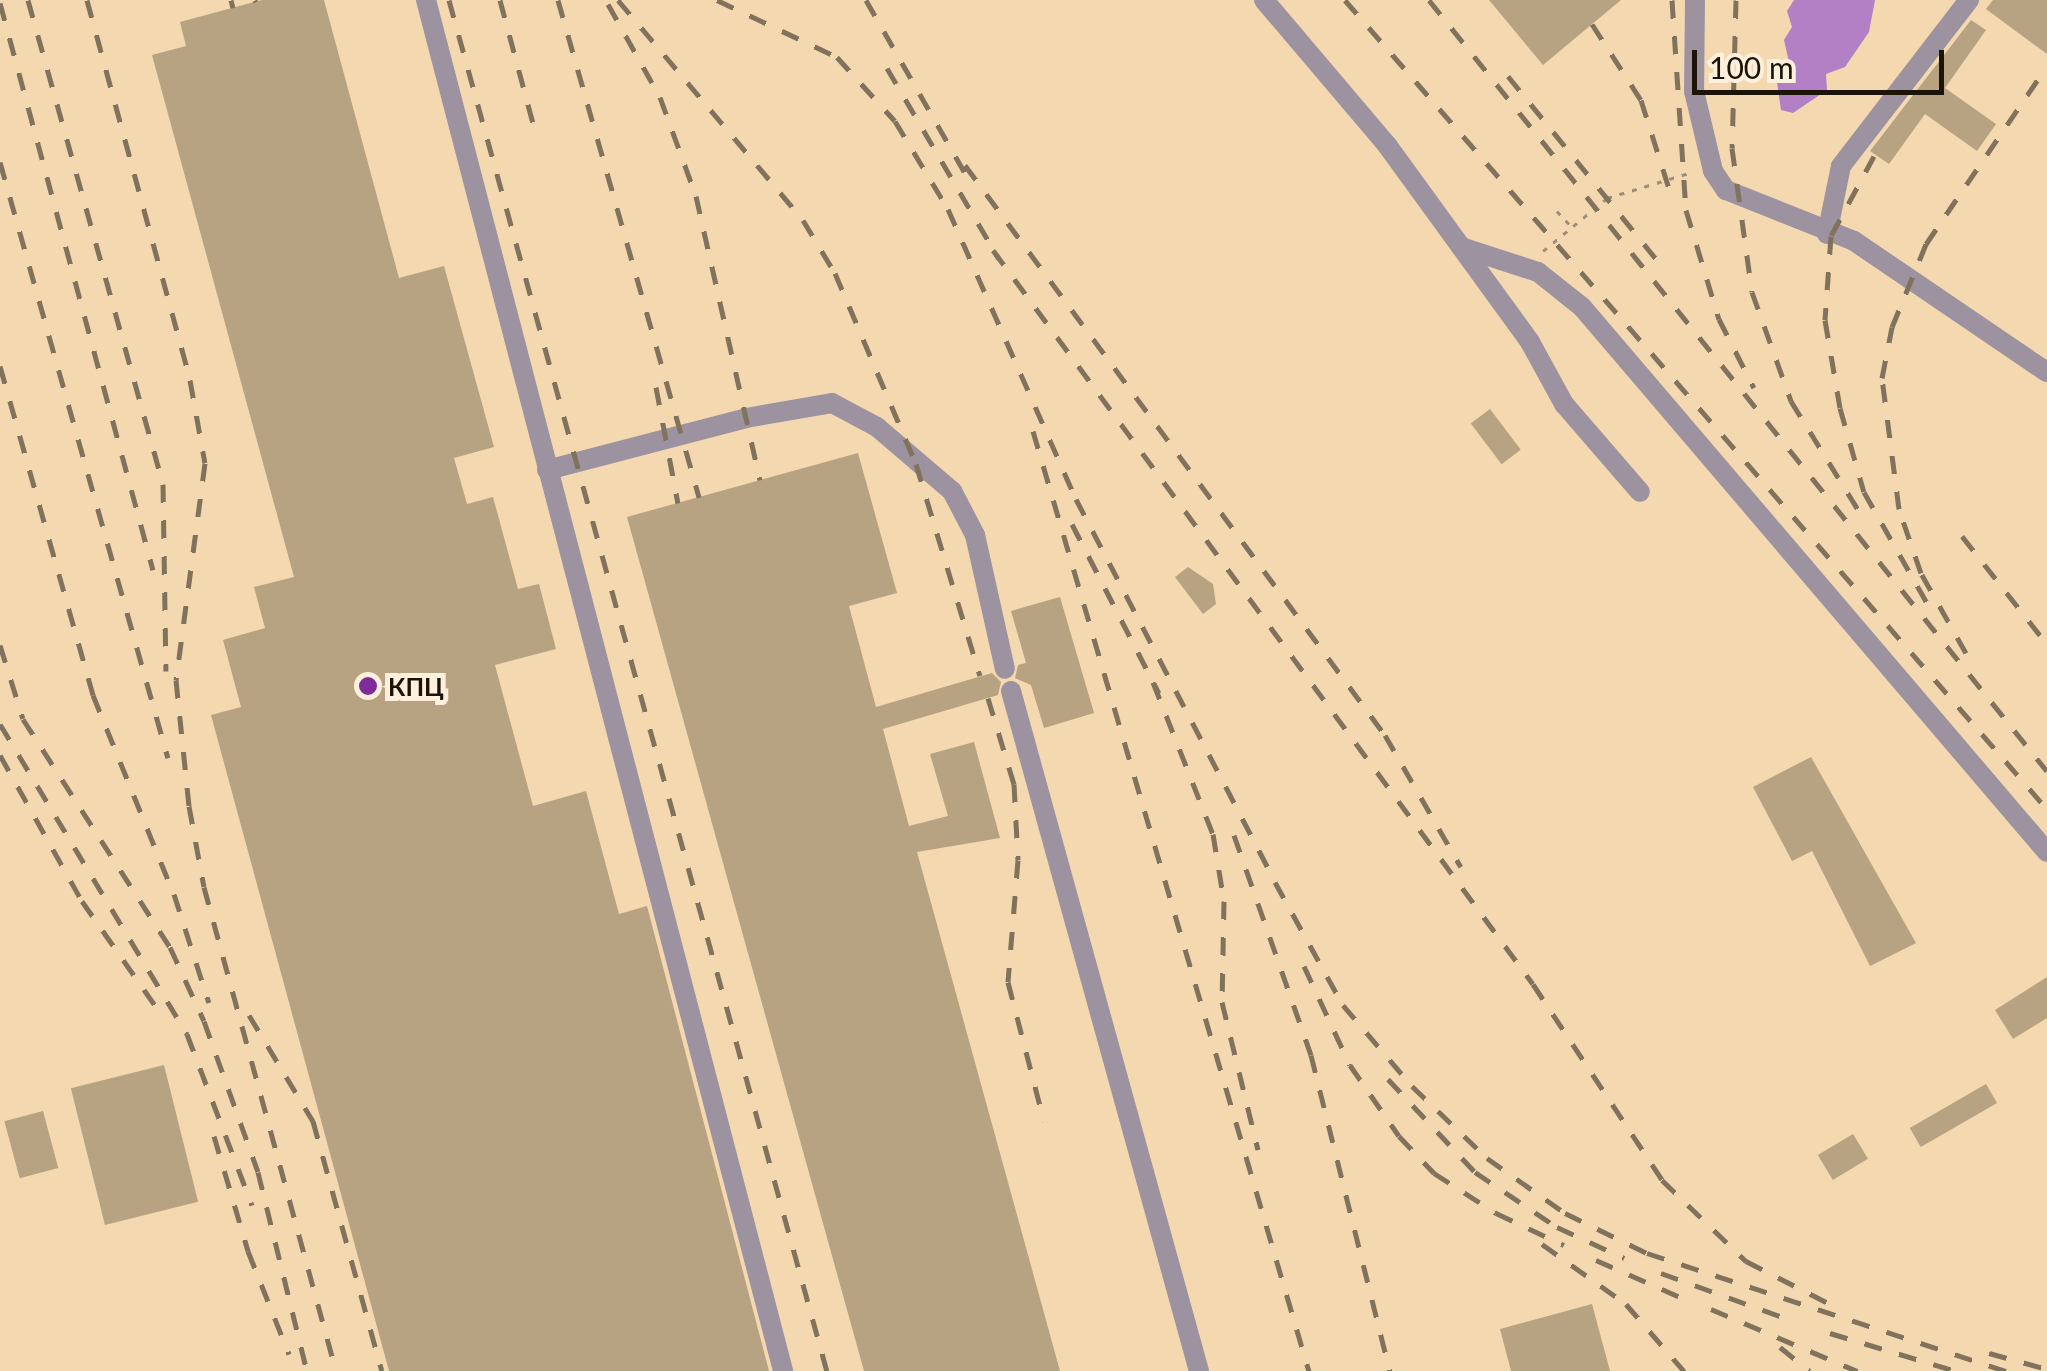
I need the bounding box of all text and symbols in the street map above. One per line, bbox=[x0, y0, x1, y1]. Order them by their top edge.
scale bar bbox=[1697, 30, 1950, 92]
text: 100 m bbox=[1709, 49, 1794, 85]
place label: КПЦ bbox=[388, 671, 444, 701]
marker: КПЦ bbox=[357, 675, 379, 697]

